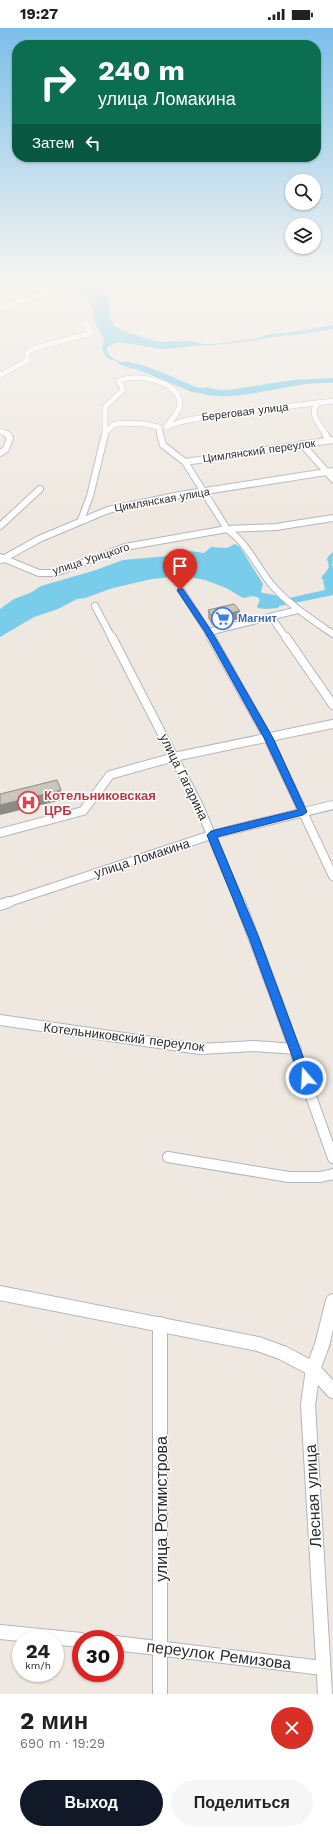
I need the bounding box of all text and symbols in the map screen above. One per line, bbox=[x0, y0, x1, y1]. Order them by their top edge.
text: 19:27 bbox=[20, 5, 58, 23]
text: 240 m bbox=[98, 54, 185, 87]
icon: right bbox=[32, 56, 84, 108]
text: улица Ломакина bbox=[98, 88, 236, 109]
icon: left bbox=[82, 132, 104, 154]
text: Затем bbox=[32, 134, 74, 152]
map controls bbox=[285, 174, 321, 254]
button: search bbox=[285, 174, 321, 210]
button: layers bbox=[285, 218, 321, 254]
street label: Береговая улица bbox=[201, 400, 290, 424]
street label: Цимлянский переулок bbox=[202, 437, 316, 465]
street label: Цимлянская улица bbox=[113, 485, 212, 515]
street label: улица Урицкого bbox=[51, 540, 131, 578]
pin bbox=[163, 549, 197, 590]
icon: arrive bbox=[169, 555, 191, 577]
supermarket icon: Магнит bbox=[210, 605, 236, 631]
place label: Магнит bbox=[238, 612, 277, 625]
street label: улица Гагарина bbox=[157, 731, 212, 823]
place label: Котельниковская ЦРБ bbox=[44, 788, 156, 818]
hospital icon: Котельниковская ЦРБ bbox=[16, 789, 42, 815]
street label: улица Ломакина bbox=[92, 835, 192, 881]
street label: Котельниковский переулок bbox=[43, 1020, 206, 1054]
position arrow bbox=[285, 1057, 327, 1099]
street label: улица Ротмистрова bbox=[152, 1436, 171, 1582]
street label: Лесная улица bbox=[301, 1444, 325, 1548]
speed limit sign: 30 bbox=[72, 1630, 124, 1682]
street label: переулок Ремизова bbox=[145, 1637, 293, 1673]
text: 24 bbox=[26, 1639, 50, 1663]
text: km/h bbox=[25, 1660, 51, 1671]
text: 2 мин bbox=[20, 1707, 88, 1735]
button: close bbox=[271, 1707, 313, 1749]
text: 690 m · 19:29 bbox=[20, 1736, 105, 1751]
button: Выход bbox=[20, 1780, 163, 1826]
button: Поделиться bbox=[171, 1780, 313, 1826]

